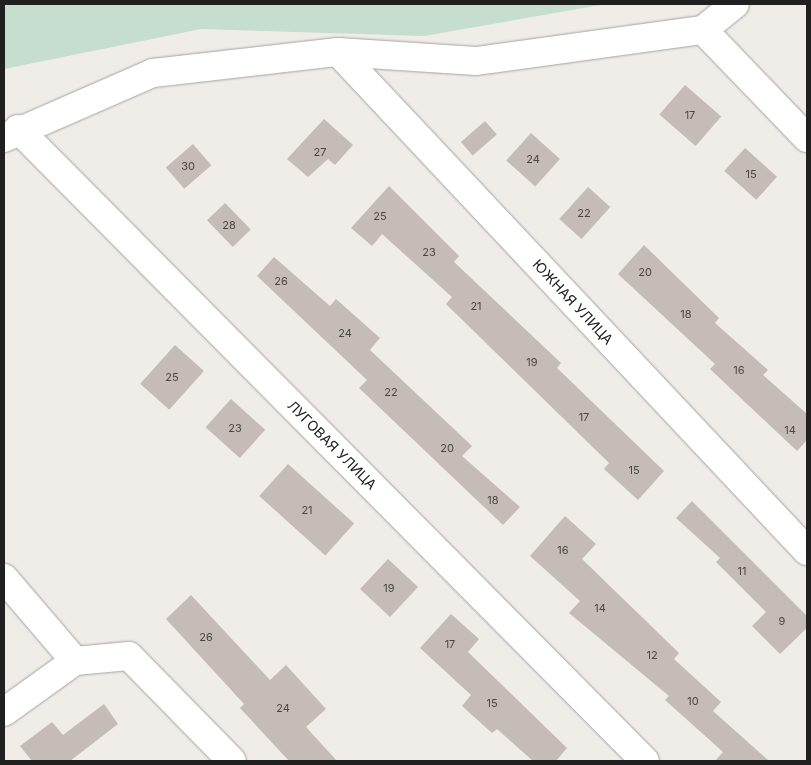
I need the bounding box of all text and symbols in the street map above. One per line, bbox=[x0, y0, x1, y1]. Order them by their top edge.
house number: 17 bbox=[685, 108, 695, 122]
house number: 27 bbox=[314, 145, 326, 159]
house number: 24 bbox=[526, 152, 540, 166]
house number: 30 bbox=[181, 159, 195, 173]
house number: 15 bbox=[745, 167, 757, 181]
house number: 22 bbox=[577, 206, 591, 220]
house number: 25 bbox=[373, 209, 387, 223]
house number: 28 bbox=[222, 218, 236, 232]
house number: 23 bbox=[422, 245, 436, 259]
street label: ЮЖНАЯ УЛИЦА bbox=[529, 256, 617, 348]
house number: 20 bbox=[638, 265, 652, 279]
house number: 26 bbox=[274, 274, 288, 288]
house number: 21 bbox=[470, 299, 482, 313]
house number: 18 bbox=[680, 307, 692, 321]
house number: 24 bbox=[338, 326, 352, 340]
house number: 19 bbox=[526, 355, 538, 369]
house number: 16 bbox=[733, 363, 745, 377]
house number: 25 bbox=[165, 370, 179, 384]
house number: 22 bbox=[384, 385, 398, 399]
street label: ЛУГОВАЯ УЛИЦА bbox=[284, 397, 380, 493]
house number: 17 bbox=[579, 410, 589, 424]
house number: 23 bbox=[228, 421, 242, 435]
house number: 14 bbox=[784, 423, 796, 437]
house number: 20 bbox=[440, 441, 454, 455]
house number: 15 bbox=[628, 463, 640, 477]
house number: 18 bbox=[487, 493, 499, 507]
house number: 21 bbox=[301, 503, 313, 517]
house number: 16 bbox=[557, 543, 569, 557]
house number: 11 bbox=[738, 564, 746, 578]
house number: 19 bbox=[383, 581, 395, 595]
house number: 14 bbox=[594, 601, 606, 615]
house number: 9 bbox=[779, 614, 785, 628]
house number: 26 bbox=[199, 630, 213, 644]
house number: 17 bbox=[445, 637, 455, 651]
house number: 12 bbox=[646, 648, 658, 662]
house number: 10 bbox=[687, 694, 699, 708]
house number: 15 bbox=[486, 696, 498, 710]
house number: 24 bbox=[276, 701, 290, 715]

